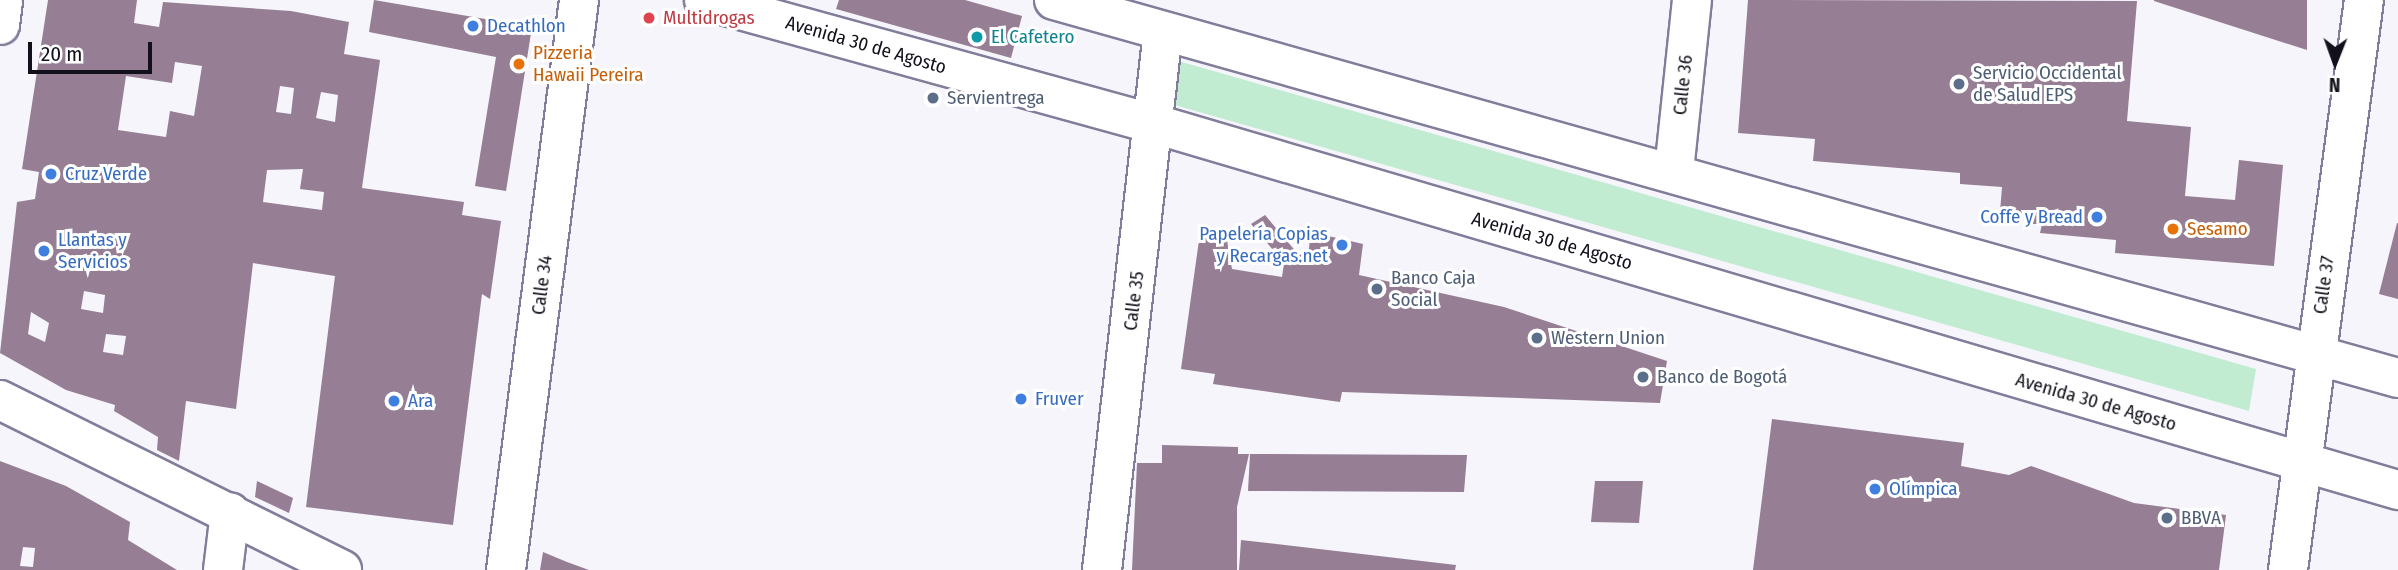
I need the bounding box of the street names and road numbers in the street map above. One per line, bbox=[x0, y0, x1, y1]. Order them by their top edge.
street label: Avenida 30 de Agosto bbox=[783, 11, 949, 79]
street label: Calle 36 bbox=[1669, 54, 1697, 116]
street label: Avenida 30 de Agosto bbox=[1469, 207, 1635, 275]
street label: Calle 34 bbox=[527, 254, 557, 316]
street label: Calle 37 bbox=[2309, 254, 2339, 316]
street label: Calle 35 bbox=[1119, 270, 1149, 332]
street label: Avenida 30 de Agosto bbox=[2013, 368, 2179, 436]

